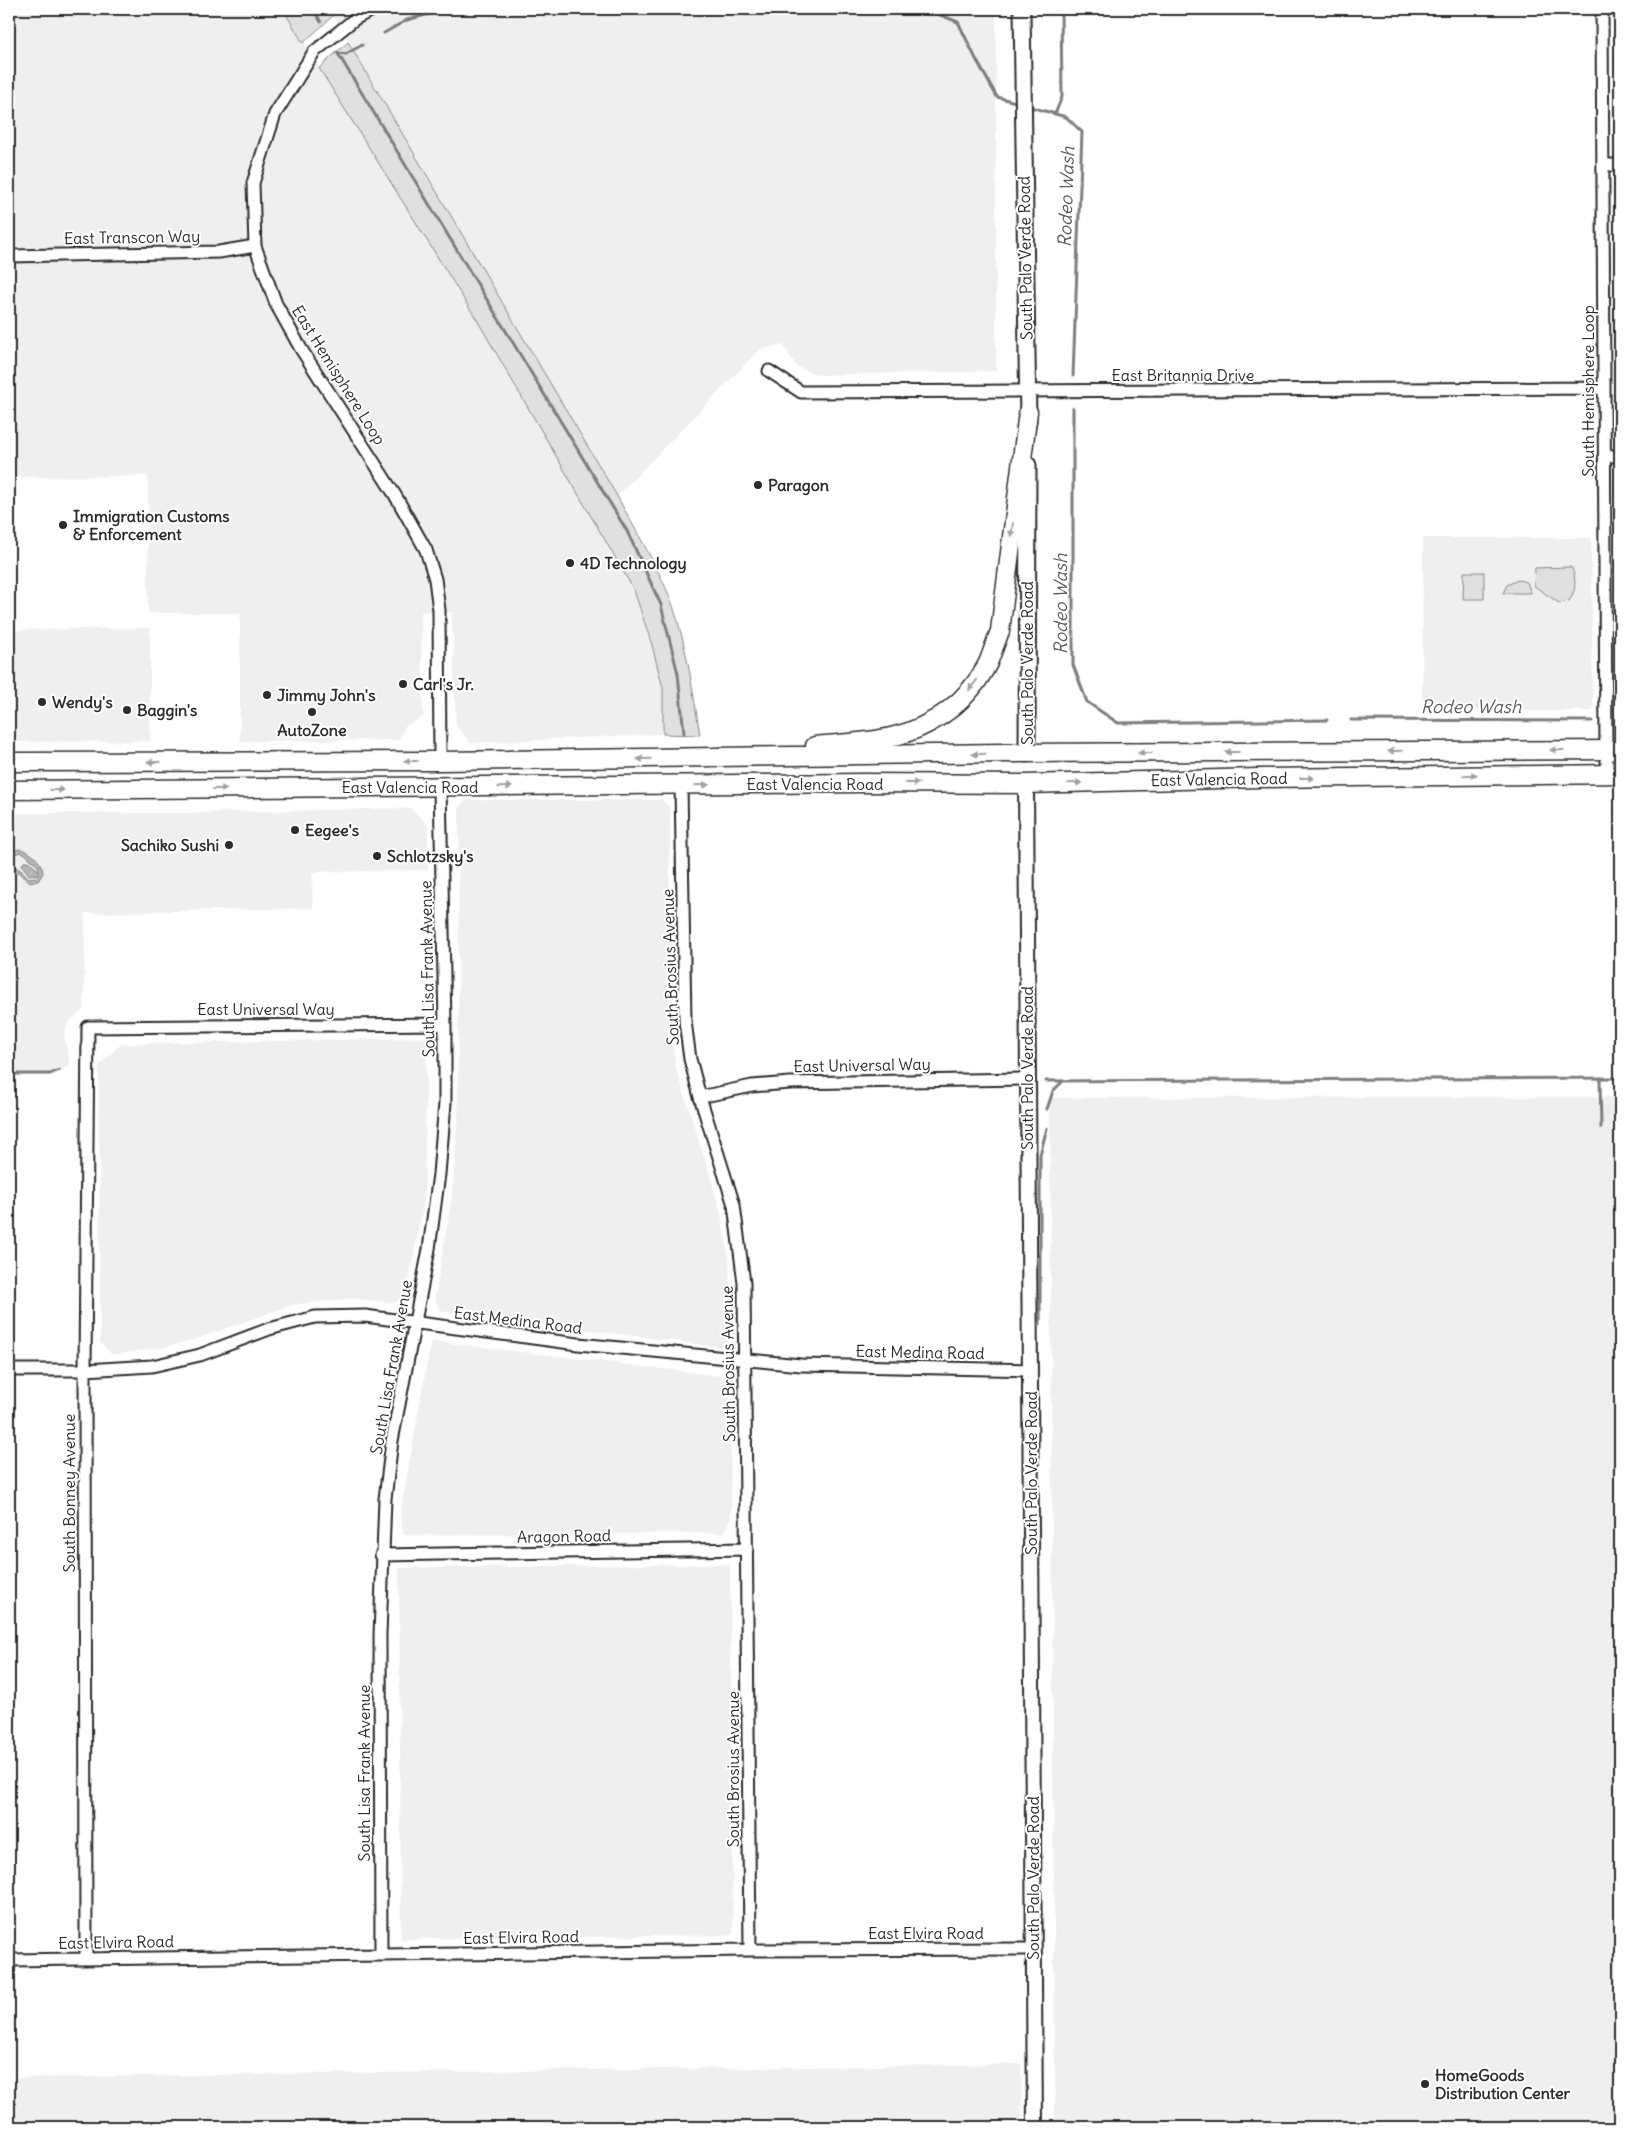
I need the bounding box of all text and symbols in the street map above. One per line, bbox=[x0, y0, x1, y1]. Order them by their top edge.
water label: Rodeo Wash bbox=[1053, 146, 1079, 248]
street label: South Palo Verde Road bbox=[1014, 176, 1036, 340]
street label: East Transcon Way bbox=[64, 226, 200, 248]
street label: East Hemisphere Loop bbox=[288, 302, 390, 448]
street label: South Hemisphere Loop bbox=[1578, 305, 1598, 477]
street label: East Britannia Drive bbox=[1112, 365, 1254, 385]
place label: Paragon bbox=[768, 475, 829, 496]
marker: Paragon bbox=[752, 479, 764, 491]
place label: Immigration Customs & Enforcement bbox=[73, 506, 230, 544]
marker: Immigration Customs & Enforcement bbox=[57, 519, 69, 531]
one-way arrow bbox=[1008, 522, 1016, 538]
place label: 4D Technology bbox=[580, 553, 687, 574]
water label: Rodeo Wash bbox=[1049, 553, 1072, 654]
marker: 4D Technology bbox=[564, 557, 576, 569]
street label: South Palo Verde Road bbox=[1017, 581, 1037, 745]
place label: Carl's Jr. bbox=[413, 674, 474, 694]
marker: Carl's Jr. bbox=[397, 678, 409, 690]
one-way arrow bbox=[968, 678, 978, 692]
place label: Jimmy John's bbox=[277, 685, 375, 706]
marker: Jimmy John's bbox=[261, 689, 273, 701]
place label: Wendy's bbox=[52, 692, 113, 713]
water label: Rodeo Wash bbox=[1421, 695, 1522, 718]
marker: Wendy's bbox=[36, 696, 48, 708]
place label: Baggin's bbox=[137, 700, 197, 721]
marker: Baggin's bbox=[121, 704, 133, 716]
marker: AutoZone bbox=[306, 706, 318, 718]
place label: AutoZone bbox=[277, 720, 347, 740]
one-way arrow bbox=[1549, 746, 1565, 754]
one-way arrow bbox=[1387, 747, 1403, 755]
one-way arrow bbox=[1224, 748, 1240, 756]
one-way arrow bbox=[1137, 749, 1153, 757]
one-way arrow bbox=[970, 750, 986, 758]
one-way arrow bbox=[636, 755, 652, 763]
one-way arrow bbox=[403, 757, 419, 765]
one-way arrow bbox=[146, 758, 162, 766]
street label: East Valencia Road bbox=[1150, 768, 1288, 790]
one-way arrow bbox=[1462, 771, 1478, 779]
street label: East Valencia Road bbox=[747, 774, 883, 794]
one-way arrow bbox=[1299, 774, 1315, 782]
street label: East Valencia Road bbox=[342, 777, 478, 797]
one-way arrow bbox=[904, 779, 920, 787]
one-way arrow bbox=[1067, 779, 1083, 787]
one-way arrow bbox=[695, 781, 711, 789]
one-way arrow bbox=[497, 783, 513, 791]
one-way arrow bbox=[212, 785, 228, 793]
one-way arrow bbox=[50, 786, 66, 794]
place label: Eegee's bbox=[305, 820, 359, 841]
marker: Eegee's bbox=[289, 824, 301, 836]
place label: Sachiko Sushi bbox=[121, 835, 219, 855]
marker: Sachiko Sushi bbox=[223, 839, 235, 851]
place label: Schlotzsky's bbox=[387, 846, 474, 867]
marker: Schlotzsky's bbox=[371, 850, 383, 862]
street label: South Lisa Frank Avenue bbox=[415, 880, 439, 1058]
street label: South Brosius Avenue bbox=[657, 888, 683, 1046]
street label: South Palo Verde Road bbox=[1017, 986, 1037, 1150]
street label: East Universal Way bbox=[197, 999, 335, 1019]
street label: East Universal Way bbox=[793, 1054, 931, 1076]
street label: South Lisa Frank Avenue bbox=[366, 1278, 416, 1456]
street label: South Brosius Avenue bbox=[717, 1286, 739, 1442]
street label: East Medina Road bbox=[453, 1302, 583, 1338]
street label: East Medina Road bbox=[855, 1341, 985, 1363]
street label: South Palo Verde Road bbox=[1021, 1391, 1041, 1555]
street label: South Bonney Avenue bbox=[59, 1414, 79, 1572]
street label: Aragon Road bbox=[517, 1525, 611, 1547]
street label: South Lisa Frank Avenue bbox=[354, 1685, 374, 1861]
street label: South Brosius Avenue bbox=[723, 1691, 743, 1847]
street label: South Palo Verde Road bbox=[1023, 1796, 1043, 1960]
street label: East Elvira Road bbox=[868, 1923, 984, 1943]
street label: East Elvira Road bbox=[463, 1926, 579, 1948]
street label: East Elvira Road bbox=[58, 1931, 174, 1953]
place label: HomeGoods Distribution Center bbox=[1435, 2065, 1571, 2103]
marker: HomeGoods Distribution Center bbox=[1419, 2078, 1431, 2090]

